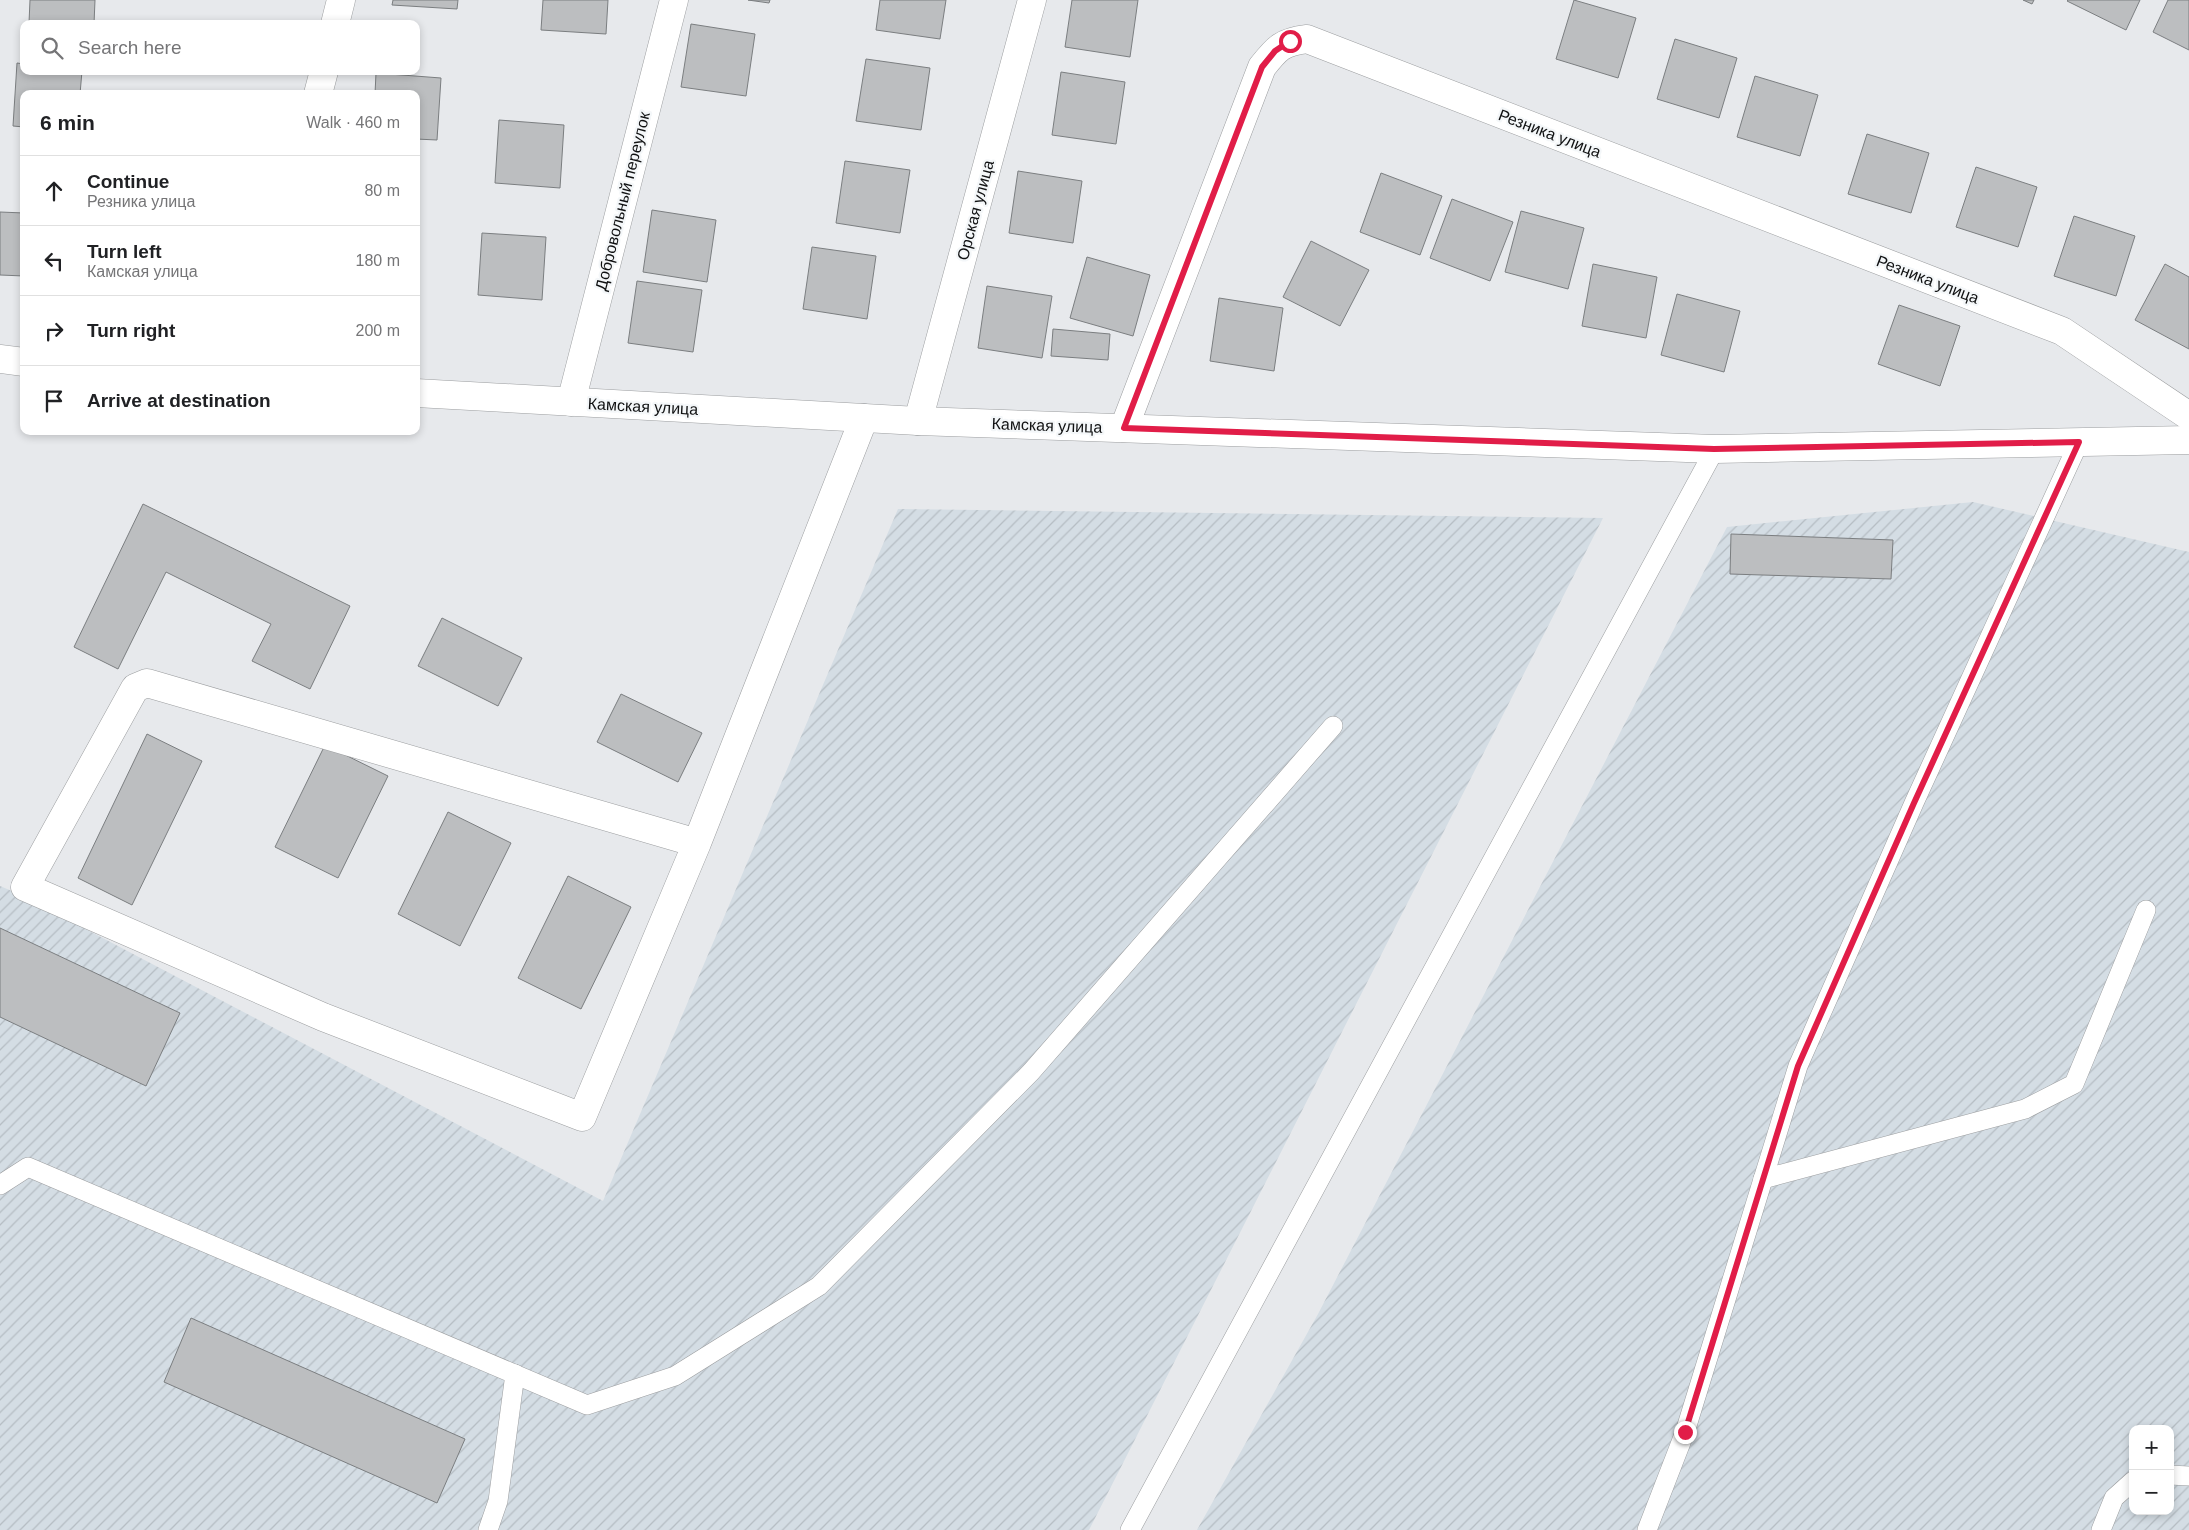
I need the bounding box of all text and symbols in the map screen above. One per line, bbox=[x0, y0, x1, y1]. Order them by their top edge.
search box bbox=[20, 20, 420, 75]
route start bbox=[1279, 30, 1302, 53]
icon: search bbox=[38, 34, 66, 62]
text: Search here bbox=[78, 37, 182, 58]
street label: Резника улица bbox=[1496, 106, 1604, 161]
street label: Добровольный переулок bbox=[592, 109, 653, 292]
text: 6 min bbox=[40, 111, 95, 134]
text: Walk · 460 m bbox=[306, 114, 400, 131]
street label: Орская улица bbox=[954, 158, 997, 262]
text: Continue bbox=[87, 171, 169, 192]
icon: ahead bbox=[40, 177, 68, 205]
text: 80 m bbox=[364, 182, 400, 199]
text: Резника улица bbox=[87, 193, 195, 210]
text: Turn left bbox=[87, 241, 162, 262]
icon: left bbox=[40, 247, 68, 275]
text: 180 m bbox=[356, 252, 400, 269]
street label: Резника улица bbox=[1874, 252, 1982, 307]
text: Камская улица bbox=[87, 263, 198, 280]
icon: right bbox=[40, 317, 68, 345]
text: Turn right bbox=[87, 320, 175, 341]
text: 200 m bbox=[356, 322, 400, 339]
icon: arrive bbox=[40, 387, 68, 415]
text: Arrive at destination bbox=[87, 390, 271, 411]
street label: Камская улица bbox=[587, 395, 699, 418]
street label: Камская улица bbox=[991, 415, 1103, 436]
route end bbox=[1674, 1421, 1697, 1444]
map controls bbox=[2129, 1425, 2174, 1515]
button: + bbox=[2129, 1425, 2174, 1470]
button: − bbox=[2129, 1470, 2174, 1515]

